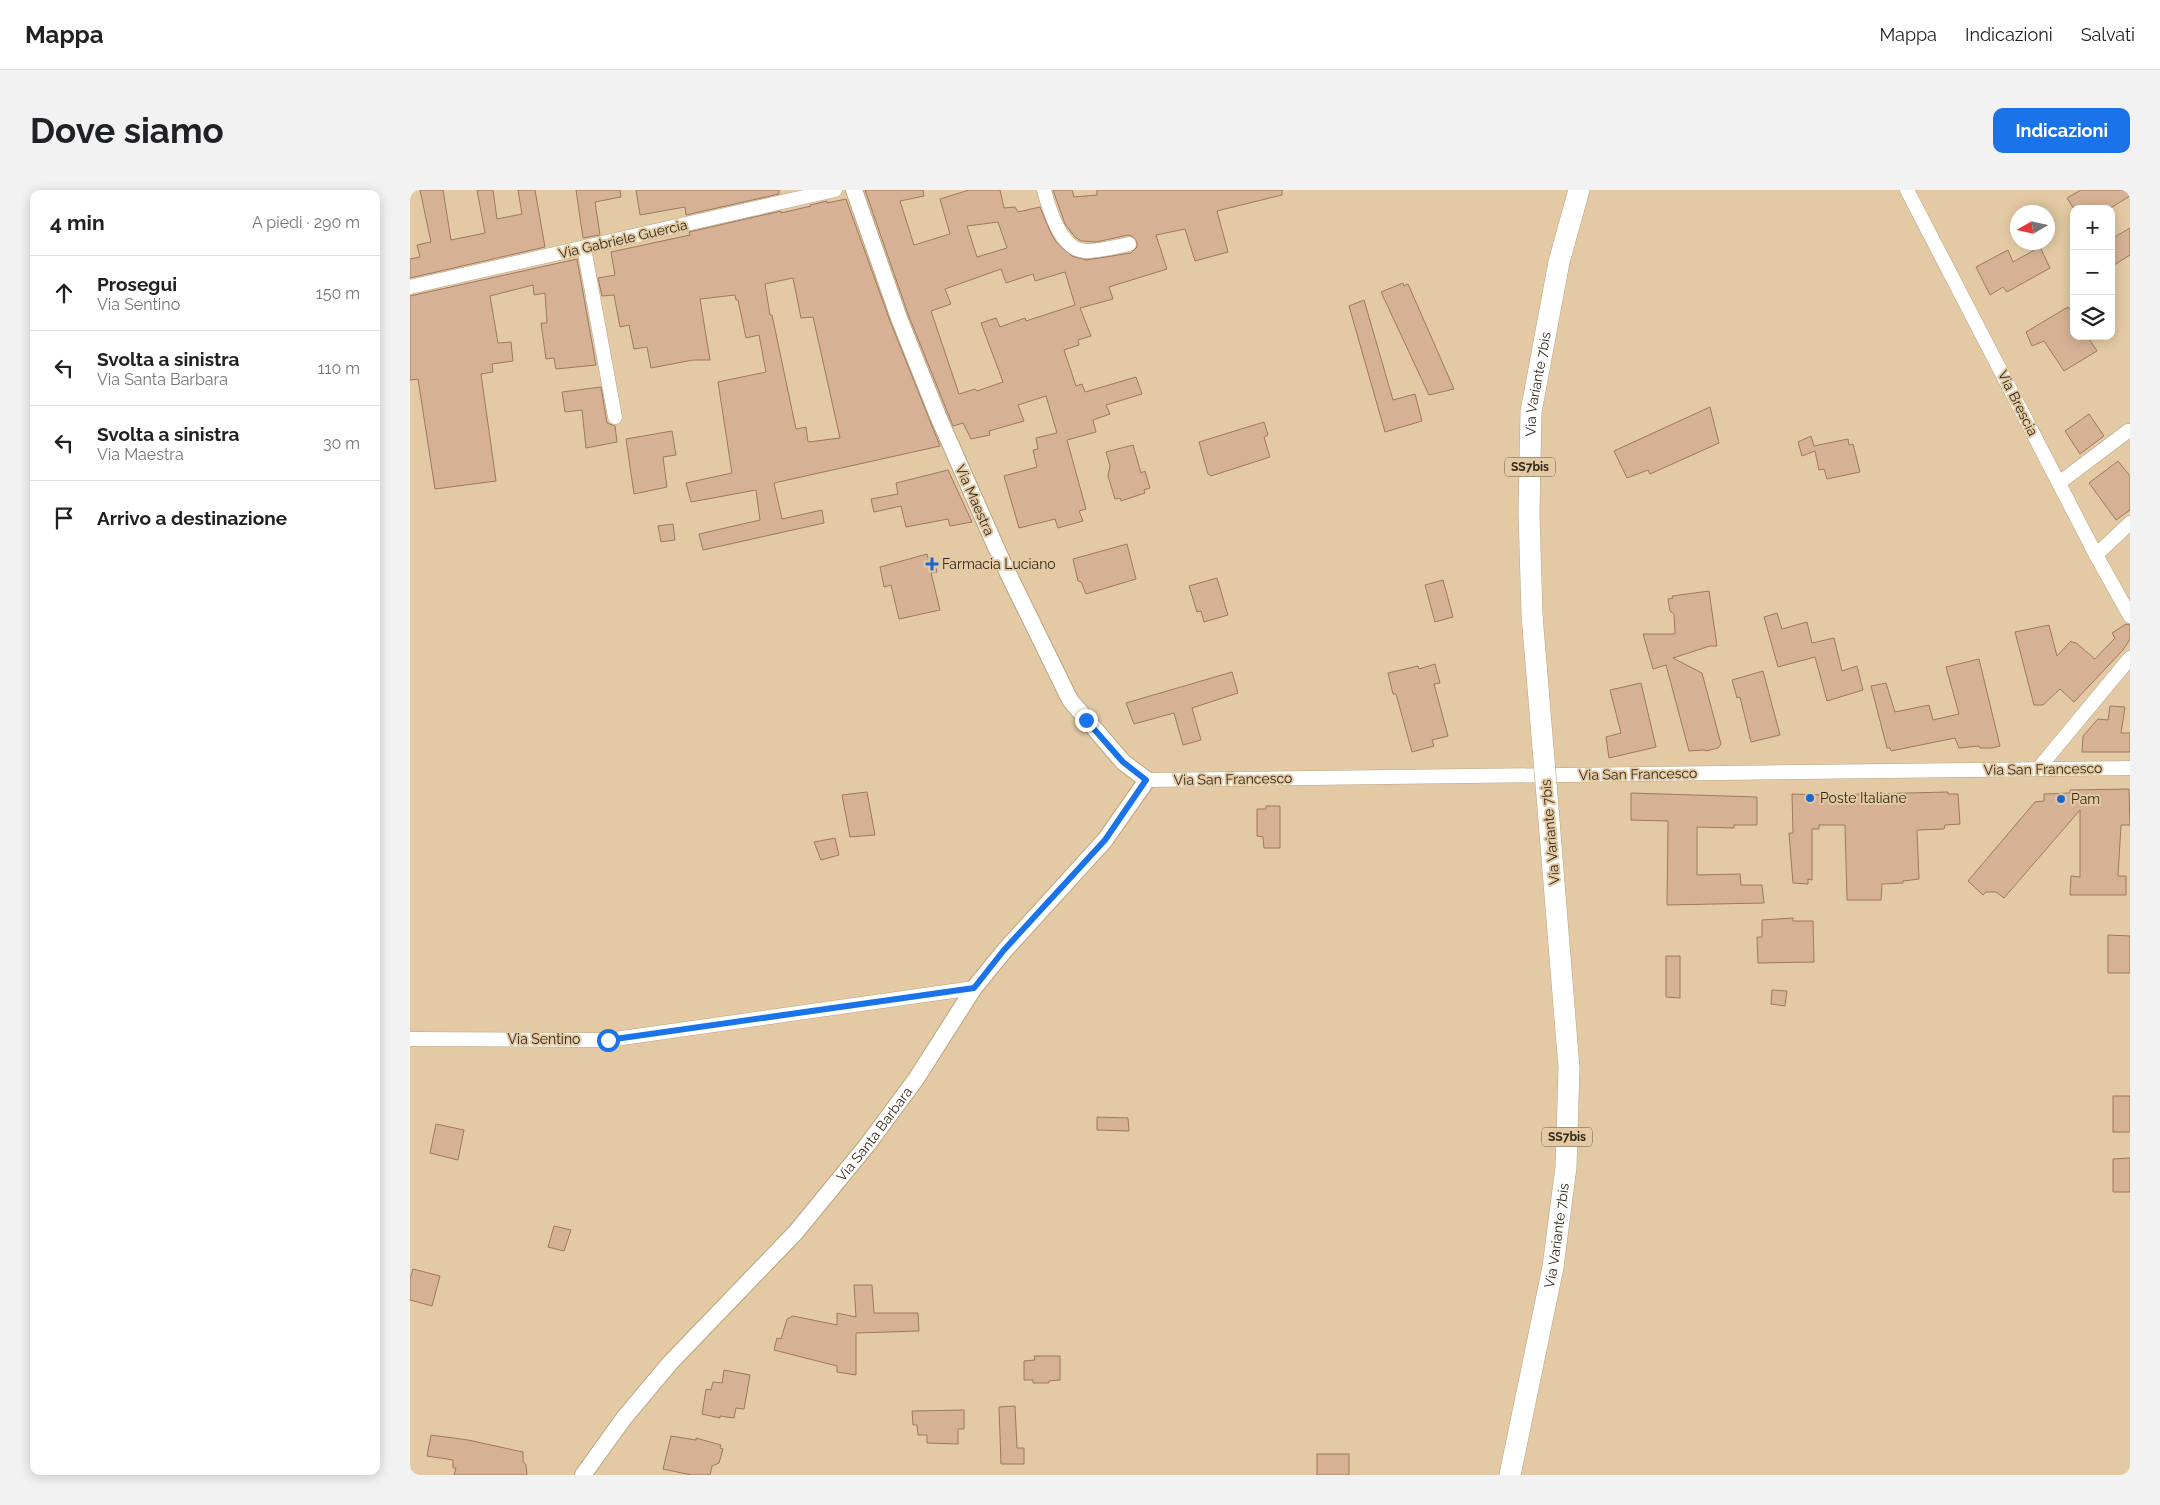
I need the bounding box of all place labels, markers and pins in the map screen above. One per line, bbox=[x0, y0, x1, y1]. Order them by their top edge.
place label: Farmacia Luciano bbox=[942, 556, 1056, 572]
marker: Farmacia Luciano bbox=[926, 558, 938, 570]
place label: Poste Italiane bbox=[1820, 790, 1907, 806]
place label: Pam bbox=[2071, 791, 2100, 807]
marker: Poste Italiane bbox=[1804, 792, 1816, 804]
marker: Pam bbox=[2055, 793, 2067, 805]

